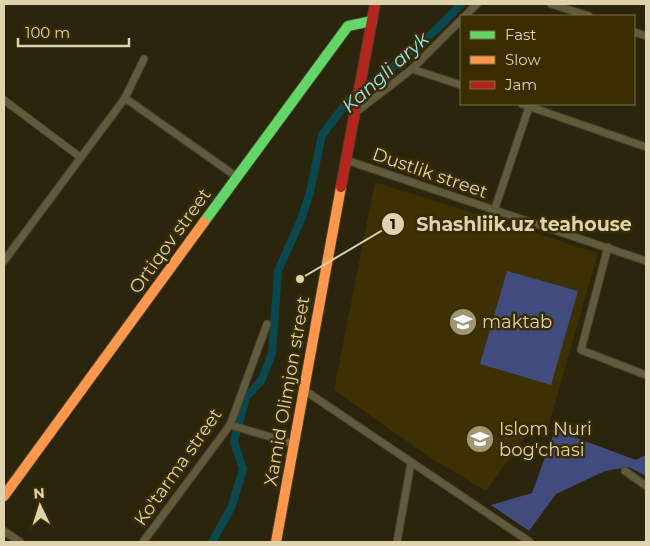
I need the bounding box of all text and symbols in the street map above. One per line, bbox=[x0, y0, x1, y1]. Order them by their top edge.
scale bar bbox=[18, 15, 129, 47]
legend bbox=[460, 15, 635, 105]
text: 100 m bbox=[25, 23, 70, 42]
text: Fast bbox=[505, 25, 536, 44]
water label: Kangli aryk bbox=[337, 27, 434, 117]
text: Slow bbox=[505, 50, 541, 69]
text: Jam bbox=[504, 75, 537, 94]
street label: Dustlik street bbox=[370, 143, 490, 203]
street label: Ortiqov street bbox=[124, 184, 216, 298]
callout: Shashliik.uz teahouse bbox=[381, 207, 642, 241]
text: Shashliik.uz teahouse bbox=[416, 213, 632, 236]
text: 1 bbox=[390, 214, 396, 233]
street label: Xamid Olimjon street bbox=[259, 294, 315, 488]
school or university icon: maktab bbox=[448, 307, 478, 337]
place label: maktab bbox=[482, 311, 552, 333]
street label: Ko'tarma street bbox=[129, 404, 227, 530]
place label: Islom Nuri bog'chasi bbox=[499, 418, 592, 461]
school or university icon: Islom Nuri bog'chasi bbox=[465, 424, 495, 454]
north arrow bbox=[15, 481, 65, 531]
text: N bbox=[33, 484, 45, 502]

